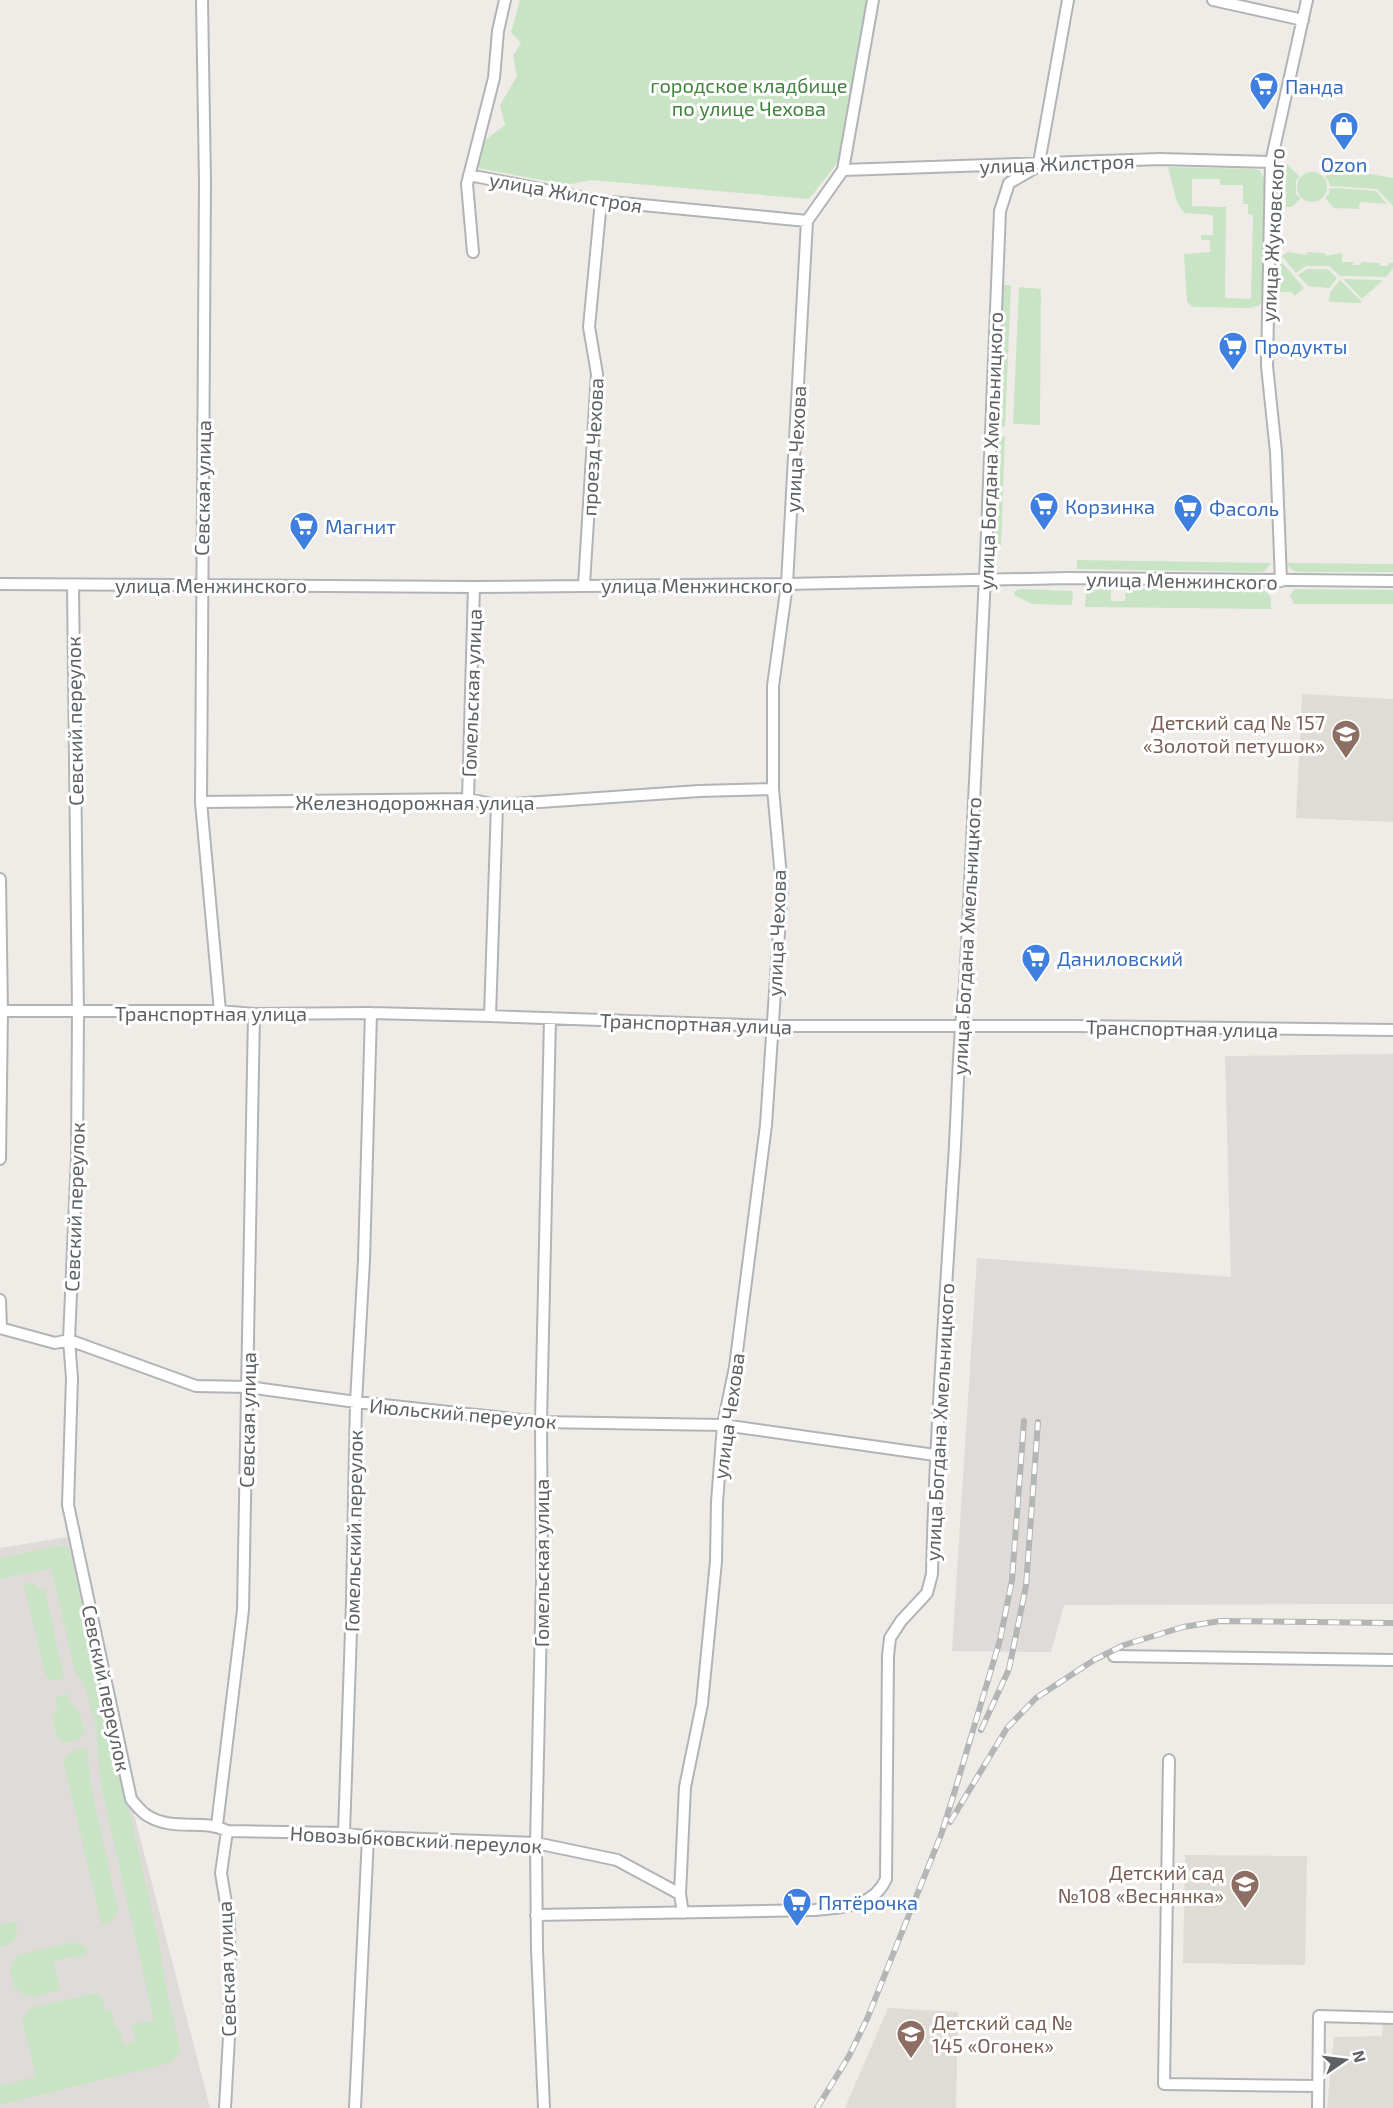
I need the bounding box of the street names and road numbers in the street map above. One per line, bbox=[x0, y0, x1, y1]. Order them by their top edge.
street label: улица Жуковского bbox=[1255, 147, 1290, 323]
street label: улица Жилстроя bbox=[979, 148, 1135, 179]
street label: улица Жилстроя bbox=[487, 167, 644, 218]
street label: улица Богдана Хмельницкого bbox=[973, 311, 1008, 591]
street label: проезд Чехова bbox=[576, 377, 608, 517]
street label: улица Чехова bbox=[780, 385, 811, 513]
street label: Севская улица bbox=[189, 420, 216, 556]
street label: улица Менжинского bbox=[1086, 566, 1278, 595]
street label: улица Менжинского bbox=[115, 573, 307, 598]
street label: улица Менжинского bbox=[601, 573, 793, 598]
street label: Гомельская улица bbox=[456, 608, 487, 778]
street label: Севский переулок bbox=[61, 636, 88, 806]
street label: Железнодорожная улица bbox=[295, 790, 535, 815]
street label: улица Богдана Хмельницкого bbox=[947, 796, 986, 1076]
street label: улица Чехова bbox=[762, 869, 791, 997]
street label: Транспортная улица bbox=[115, 1001, 307, 1026]
street label: Транспортная улица bbox=[599, 1008, 793, 1039]
street label: Транспортная улица bbox=[1086, 1014, 1278, 1043]
street label: Севский переулок bbox=[59, 1122, 90, 1292]
street label: улица Богдана Хмельницкого bbox=[920, 1282, 959, 1562]
street label: улица Чехова bbox=[707, 1351, 750, 1481]
street label: Севская улица bbox=[234, 1352, 261, 1488]
street label: Июльский переулок bbox=[368, 1393, 558, 1434]
street label: Гомельский переулок bbox=[339, 1429, 368, 1632]
street label: Гомельская улица bbox=[529, 1479, 554, 1647]
street label: Севский переулок bbox=[77, 1603, 136, 1774]
street label: Новозыбковский переулок bbox=[289, 1820, 543, 1859]
street label: Севская улица bbox=[212, 1901, 241, 2037]

